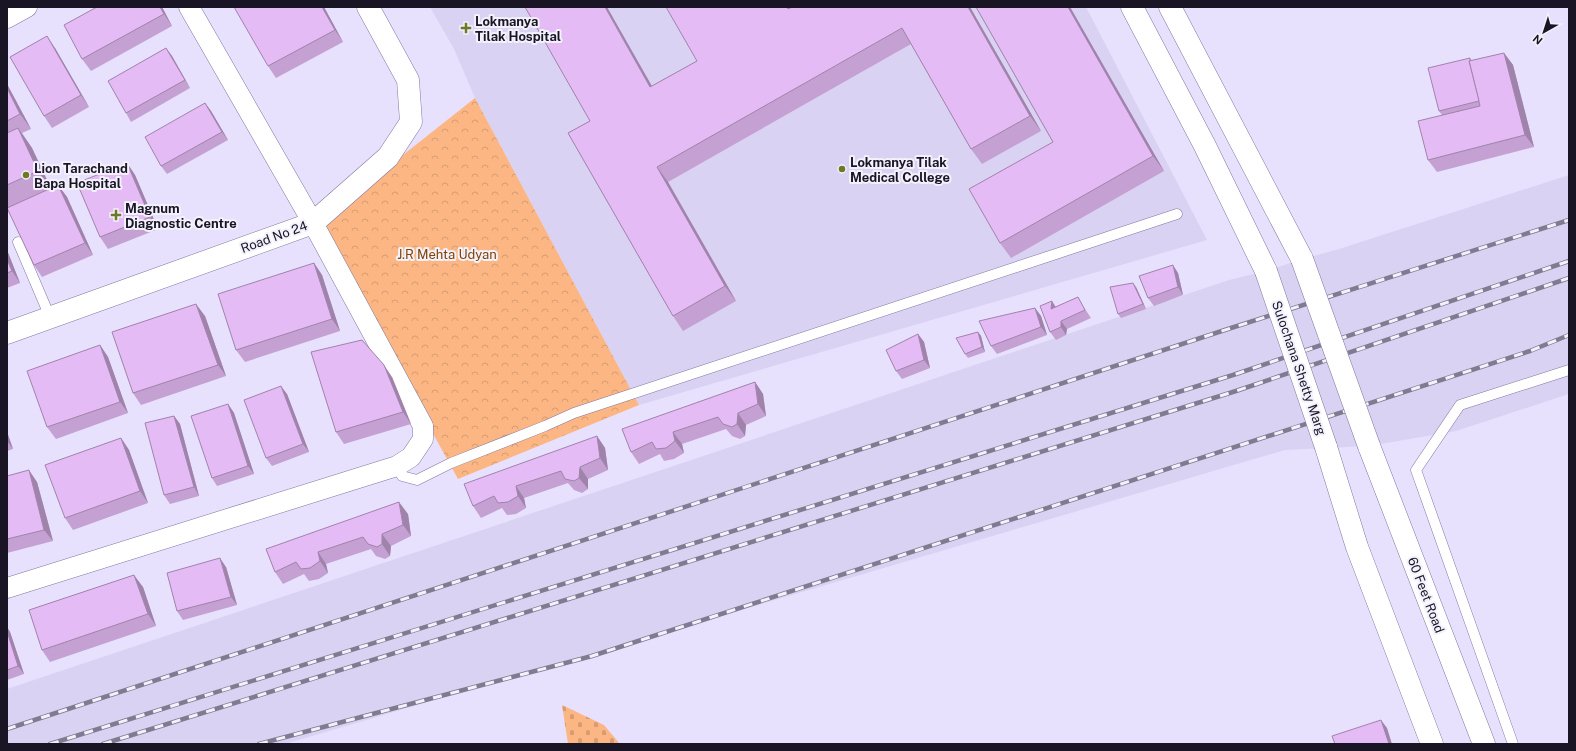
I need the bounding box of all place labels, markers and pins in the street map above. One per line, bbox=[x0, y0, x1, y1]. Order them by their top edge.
place label: Lokmanya Tilak Hospital bbox=[475, 14, 561, 44]
marker: Lokmanya Tilak Hospital bbox=[460, 22, 472, 34]
place label: Lokmanya Tilak Medical College bbox=[850, 155, 950, 185]
place label: Lion Tarachand Bapa Hospital bbox=[34, 161, 128, 191]
marker: Lokmanya Tilak Medical College bbox=[837, 164, 847, 174]
marker: Lion Tarachand Bapa Hospital bbox=[21, 170, 31, 180]
place label: Magnum Diagnostic Centre bbox=[125, 201, 237, 231]
marker: Magnum Diagnostic Centre bbox=[110, 209, 122, 221]

